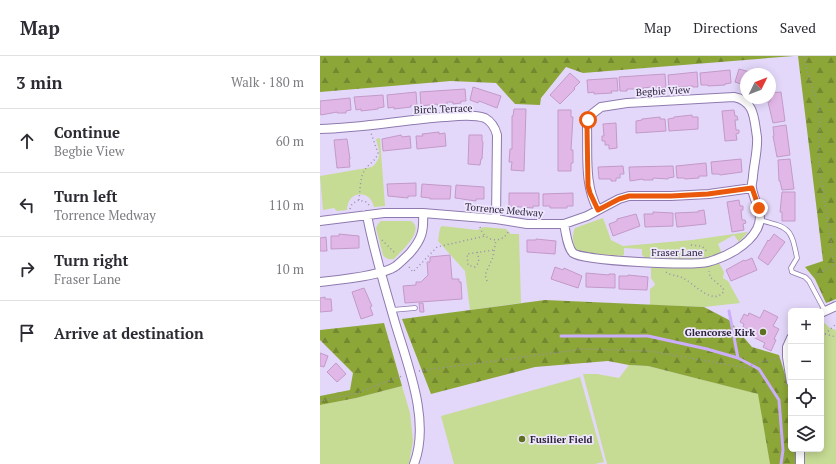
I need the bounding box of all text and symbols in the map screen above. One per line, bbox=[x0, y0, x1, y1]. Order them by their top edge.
text: Map bbox=[20, 15, 60, 40]
text: Map bbox=[644, 18, 671, 37]
text: Directions bbox=[693, 18, 758, 37]
text: Saved bbox=[780, 18, 816, 37]
north arrow bbox=[740, 68, 776, 104]
text: 3 min bbox=[16, 71, 63, 94]
text: Walk · 180 m bbox=[231, 73, 304, 91]
street label: Begbie View bbox=[636, 83, 691, 99]
street label: Birch Terrace bbox=[413, 101, 473, 117]
route start bbox=[579, 111, 597, 129]
text: Continue bbox=[54, 122, 120, 142]
icon: ahead bbox=[16, 130, 38, 152]
text: 60 m bbox=[276, 132, 304, 150]
text: Begbie View bbox=[54, 142, 125, 160]
text: Turn left bbox=[54, 186, 118, 206]
icon: left bbox=[16, 194, 38, 216]
text: 110 m bbox=[269, 196, 304, 214]
route end bbox=[750, 199, 768, 217]
street label: Torrence Medway bbox=[464, 200, 545, 220]
text: Torrence Medway bbox=[54, 206, 156, 224]
street label: Fraser Lane bbox=[651, 246, 703, 259]
text: Turn right bbox=[54, 250, 129, 270]
icon: right bbox=[16, 258, 38, 280]
text: 10 m bbox=[276, 260, 304, 278]
text: Fraser Lane bbox=[54, 270, 121, 288]
map controls bbox=[788, 308, 824, 452]
button: + bbox=[788, 308, 824, 344]
icon: arrive bbox=[16, 322, 38, 344]
text: Arrive at destination bbox=[54, 323, 204, 343]
place label: Glencorse Kirk bbox=[685, 326, 755, 339]
marker: Glencorse Kirk bbox=[758, 327, 768, 337]
button: − bbox=[788, 344, 824, 380]
button: locate bbox=[788, 380, 824, 416]
button: layers bbox=[788, 416, 824, 452]
place label: Fusilier Field bbox=[530, 433, 593, 446]
marker: Fusilier Field bbox=[517, 434, 527, 444]

